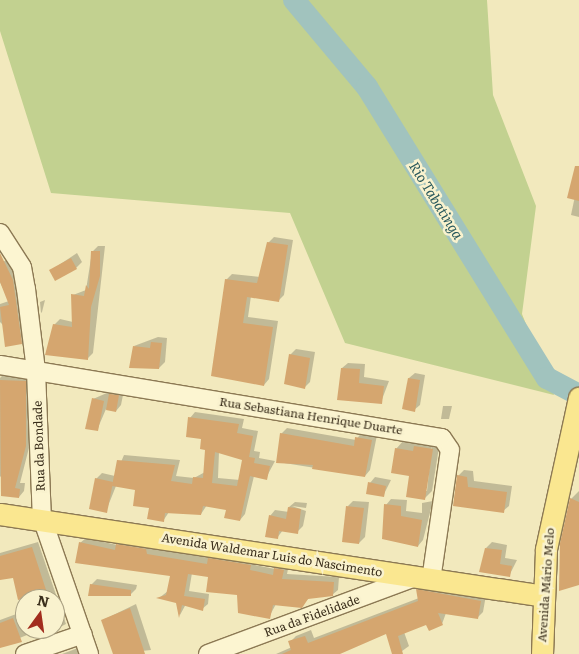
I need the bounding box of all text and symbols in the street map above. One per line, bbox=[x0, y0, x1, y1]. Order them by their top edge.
water label: Rio Tabatinga bbox=[407, 158, 467, 242]
street label: Rua Sebastiana Henrique Duarte bbox=[218, 394, 404, 438]
street label: Rua da Bondade bbox=[30, 400, 48, 492]
street label: Avenida Mário Melo bbox=[535, 527, 557, 643]
street label: Avenida Waldemar Luis do Nascimento bbox=[161, 530, 383, 580]
north arrow bbox=[15, 589, 65, 639]
text: N bbox=[35, 589, 52, 612]
street label: Rua da Fidelidade bbox=[262, 592, 362, 640]

